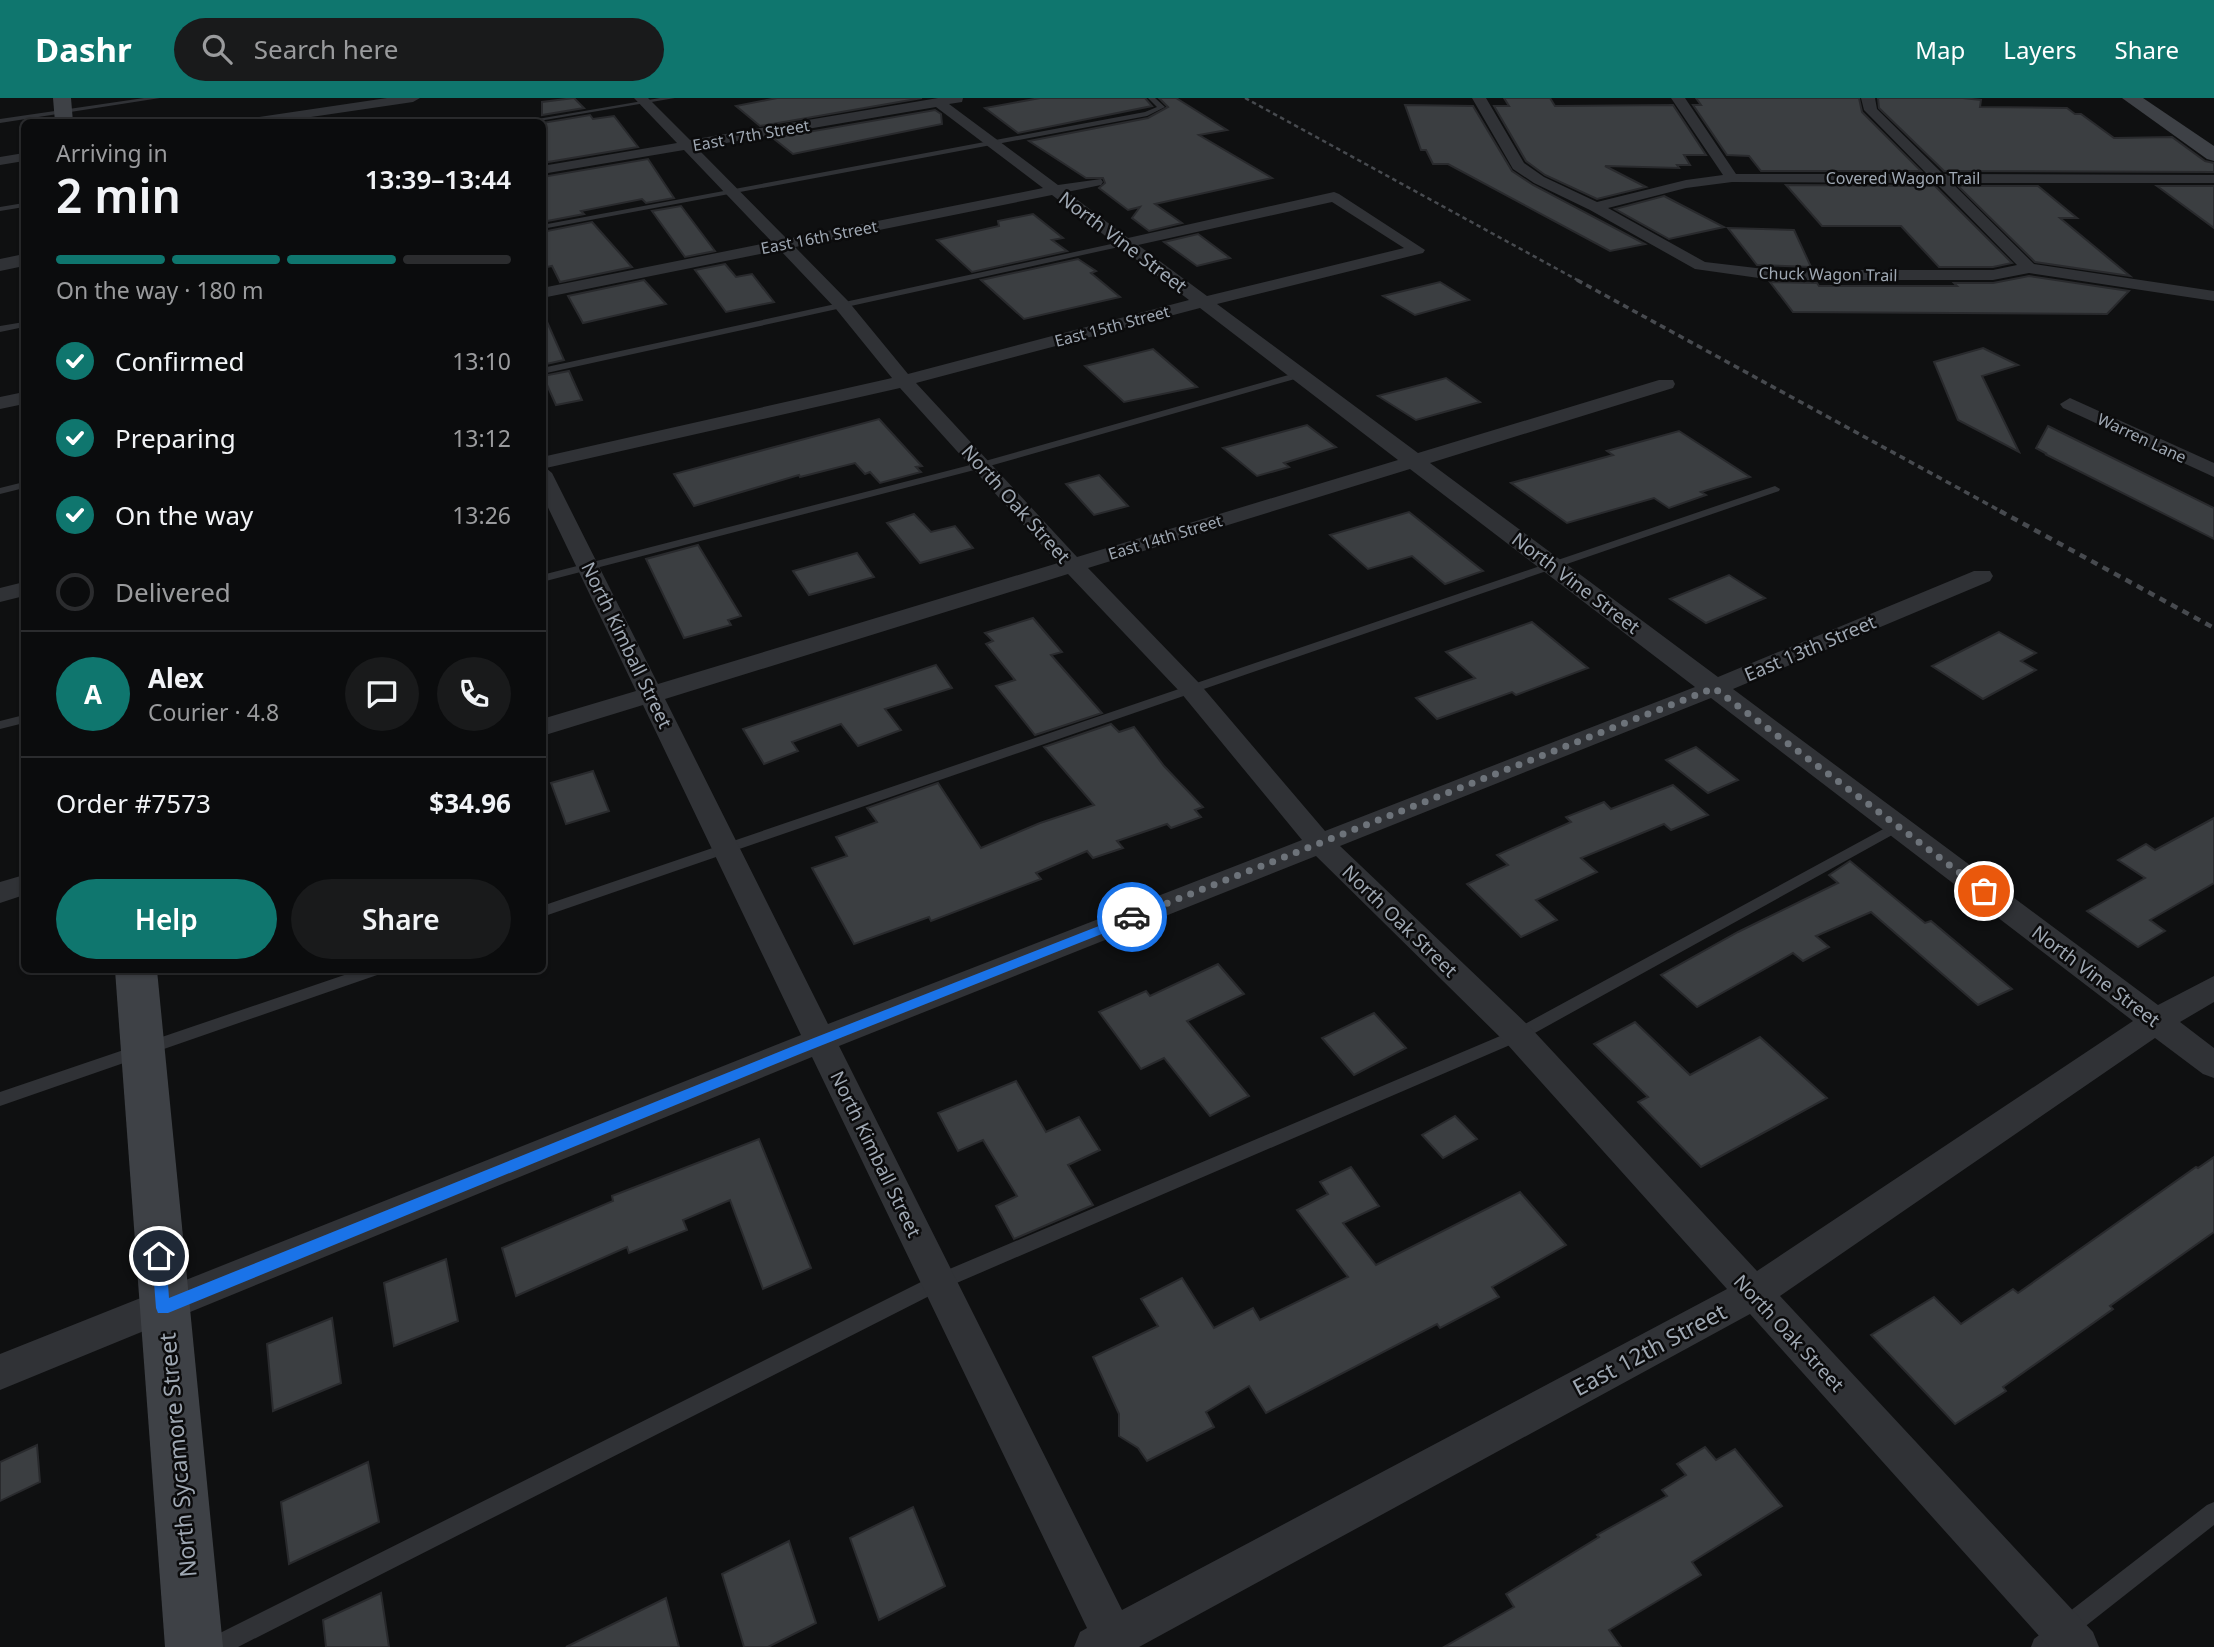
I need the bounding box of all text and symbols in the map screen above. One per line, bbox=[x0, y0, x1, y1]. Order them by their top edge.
search box bbox=[174, 18, 664, 81]
text: Dashr bbox=[35, 27, 132, 72]
icon: search bbox=[198, 30, 236, 68]
text: Search here bbox=[254, 31, 398, 67]
text: Map bbox=[1915, 33, 1965, 66]
text: Layers bbox=[2003, 33, 2077, 66]
text: Share bbox=[2115, 33, 2179, 66]
street label: East 17th Street bbox=[691, 114, 811, 156]
text: Arriving in bbox=[56, 137, 168, 169]
text: 13:39–13:44 bbox=[365, 161, 511, 197]
text: 2 min bbox=[56, 164, 181, 226]
street label: Covered Wagon Trail bbox=[1826, 167, 1980, 189]
street label: North Vine Street bbox=[1054, 185, 1192, 299]
street label: East 16th Street bbox=[759, 215, 879, 259]
street label: Chuck Wagon Trail bbox=[1758, 262, 1898, 286]
text: On the way · 180 m bbox=[56, 274, 263, 306]
street label: East 15th Street bbox=[1052, 300, 1172, 352]
icon: check bbox=[56, 342, 94, 380]
text: Confirmed bbox=[115, 343, 245, 379]
text: 13:10 bbox=[452, 345, 511, 377]
street label: Warren Lane bbox=[2094, 408, 2190, 468]
icon: check bbox=[56, 419, 94, 457]
text: Preparing bbox=[115, 420, 236, 456]
text: 13:12 bbox=[452, 422, 511, 454]
street label: North Oak Street bbox=[956, 439, 1076, 569]
icon: check bbox=[56, 496, 94, 534]
text: On the way bbox=[115, 497, 253, 533]
text: 13:26 bbox=[452, 499, 511, 531]
street label: East 14th Street bbox=[1105, 509, 1225, 565]
street label: North Vine Street bbox=[1507, 526, 1645, 640]
street label: North Kimball Street bbox=[575, 558, 679, 733]
text: Delivered bbox=[115, 574, 231, 610]
street label: East 13th Street bbox=[1740, 609, 1880, 687]
button: chat bbox=[345, 657, 419, 731]
button: phone bbox=[437, 657, 511, 731]
text: Alex bbox=[148, 660, 204, 696]
text: A bbox=[84, 676, 102, 712]
text: Courier · 4.8 bbox=[148, 696, 279, 728]
text: Order #7573 bbox=[56, 785, 211, 821]
text: $34.96 bbox=[429, 785, 511, 821]
street label: North Oak Street bbox=[1337, 859, 1463, 983]
pin bbox=[1954, 861, 2014, 921]
icon: bag bbox=[1965, 872, 2003, 910]
button: Help bbox=[56, 879, 277, 959]
button: Share bbox=[291, 879, 511, 959]
courier bbox=[1097, 882, 1167, 952]
icon: car bbox=[1113, 898, 1151, 936]
street label: North Vine Street bbox=[2027, 919, 2165, 1033]
street label: North Kimball Street bbox=[824, 1067, 928, 1242]
pin bbox=[129, 1226, 189, 1286]
icon: home bbox=[140, 1237, 178, 1275]
street label: North Oak Street bbox=[1728, 1269, 1850, 1397]
street label: East 12th Street bbox=[1566, 1295, 1732, 1403]
street label: North Sycamore Street bbox=[150, 1331, 204, 1579]

